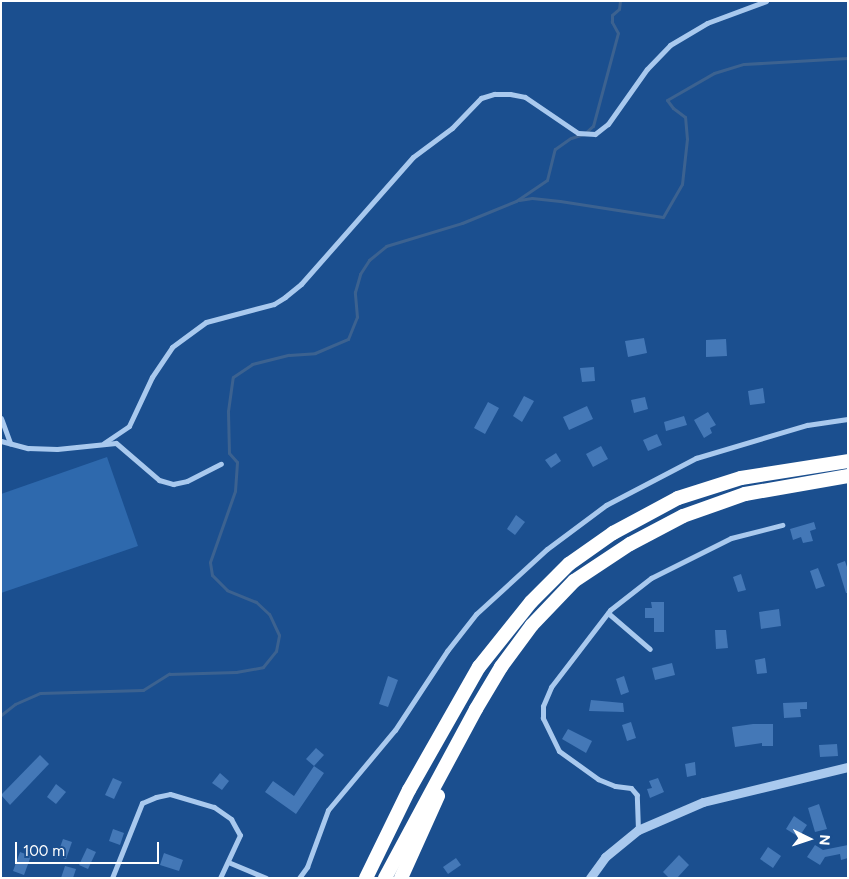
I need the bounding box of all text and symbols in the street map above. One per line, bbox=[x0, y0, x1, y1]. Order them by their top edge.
north arrow bbox=[784, 814, 834, 864]
scale bar bbox=[18, 832, 161, 864]
text: N bbox=[816, 834, 833, 846]
text: 100 m bbox=[23, 842, 65, 860]

